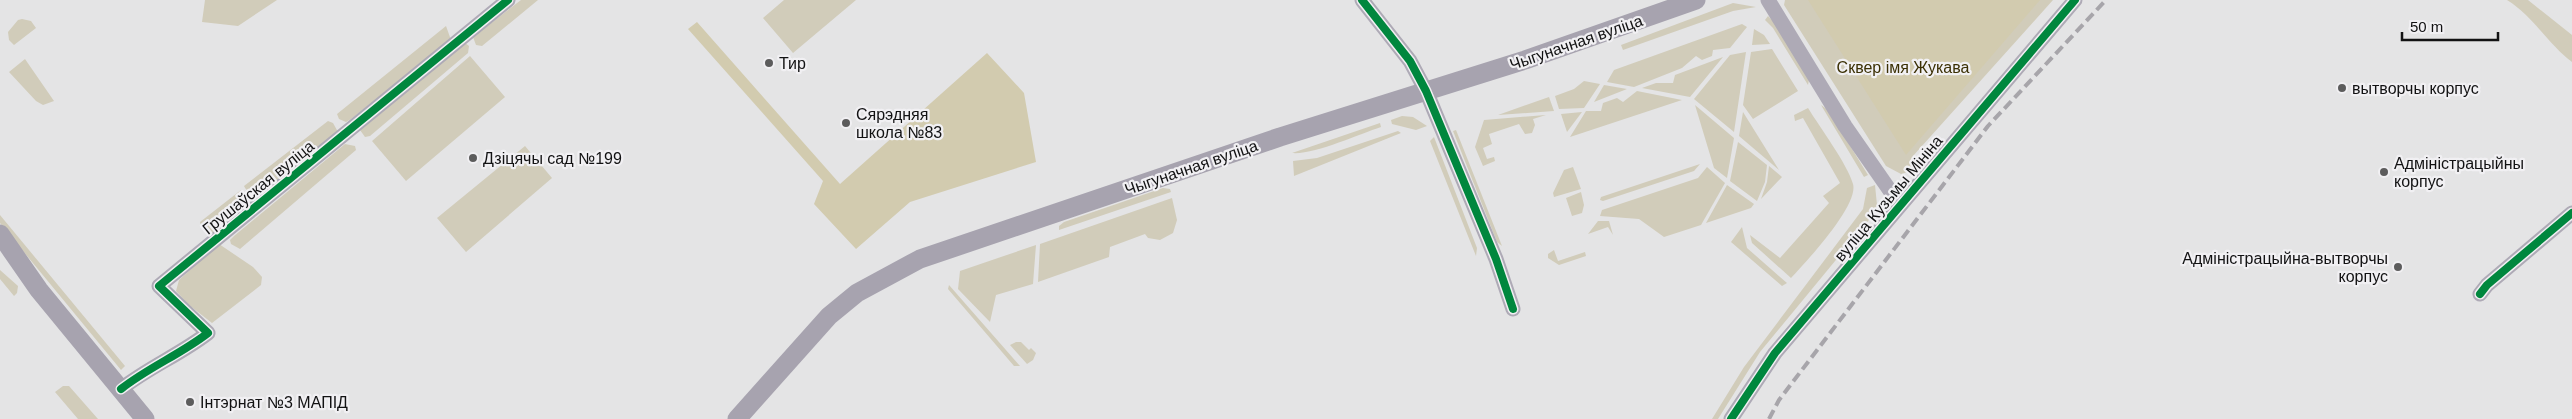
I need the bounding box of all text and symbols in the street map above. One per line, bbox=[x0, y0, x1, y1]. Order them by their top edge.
scale bar bbox=[2402, 10, 2498, 42]
street label: Чыгуначная вуліца bbox=[1508, 12, 1645, 73]
text: 50 m bbox=[2410, 18, 2443, 35]
place label: Тир bbox=[779, 55, 806, 72]
marker: Тир bbox=[763, 57, 775, 69]
park label: Сквер імя Жукава bbox=[1837, 59, 1970, 76]
place label: вытворчы корпус bbox=[2352, 80, 2479, 97]
marker: вытворчы корпус bbox=[2336, 82, 2348, 94]
place label: Сярэдняя школа №83 bbox=[856, 106, 942, 141]
marker: Сярэдняя школа №83 bbox=[840, 117, 852, 129]
street label: вуліца Кузьмы Мініна bbox=[1831, 132, 1946, 264]
street label: Грушаўская вуліца bbox=[199, 137, 317, 238]
street label: Чыгуначная вуліца bbox=[1123, 137, 1260, 198]
place label: Дзіцячы сад №199 bbox=[483, 150, 622, 167]
marker: Дзіцячы сад №199 bbox=[467, 152, 479, 164]
place label: Адміністрацыйны корпус bbox=[2394, 155, 2524, 190]
marker: Адміністрацыйны корпус bbox=[2378, 166, 2390, 178]
place label: Адміністрацыйна-вытворчы корпус bbox=[2182, 250, 2388, 285]
marker: Адміністрацыйна-вытворчы корпус bbox=[2392, 261, 2404, 273]
place label: Інтэрнат №3 МАПІД bbox=[200, 394, 348, 411]
marker: Інтэрнат №3 МАПІД bbox=[184, 396, 196, 408]

